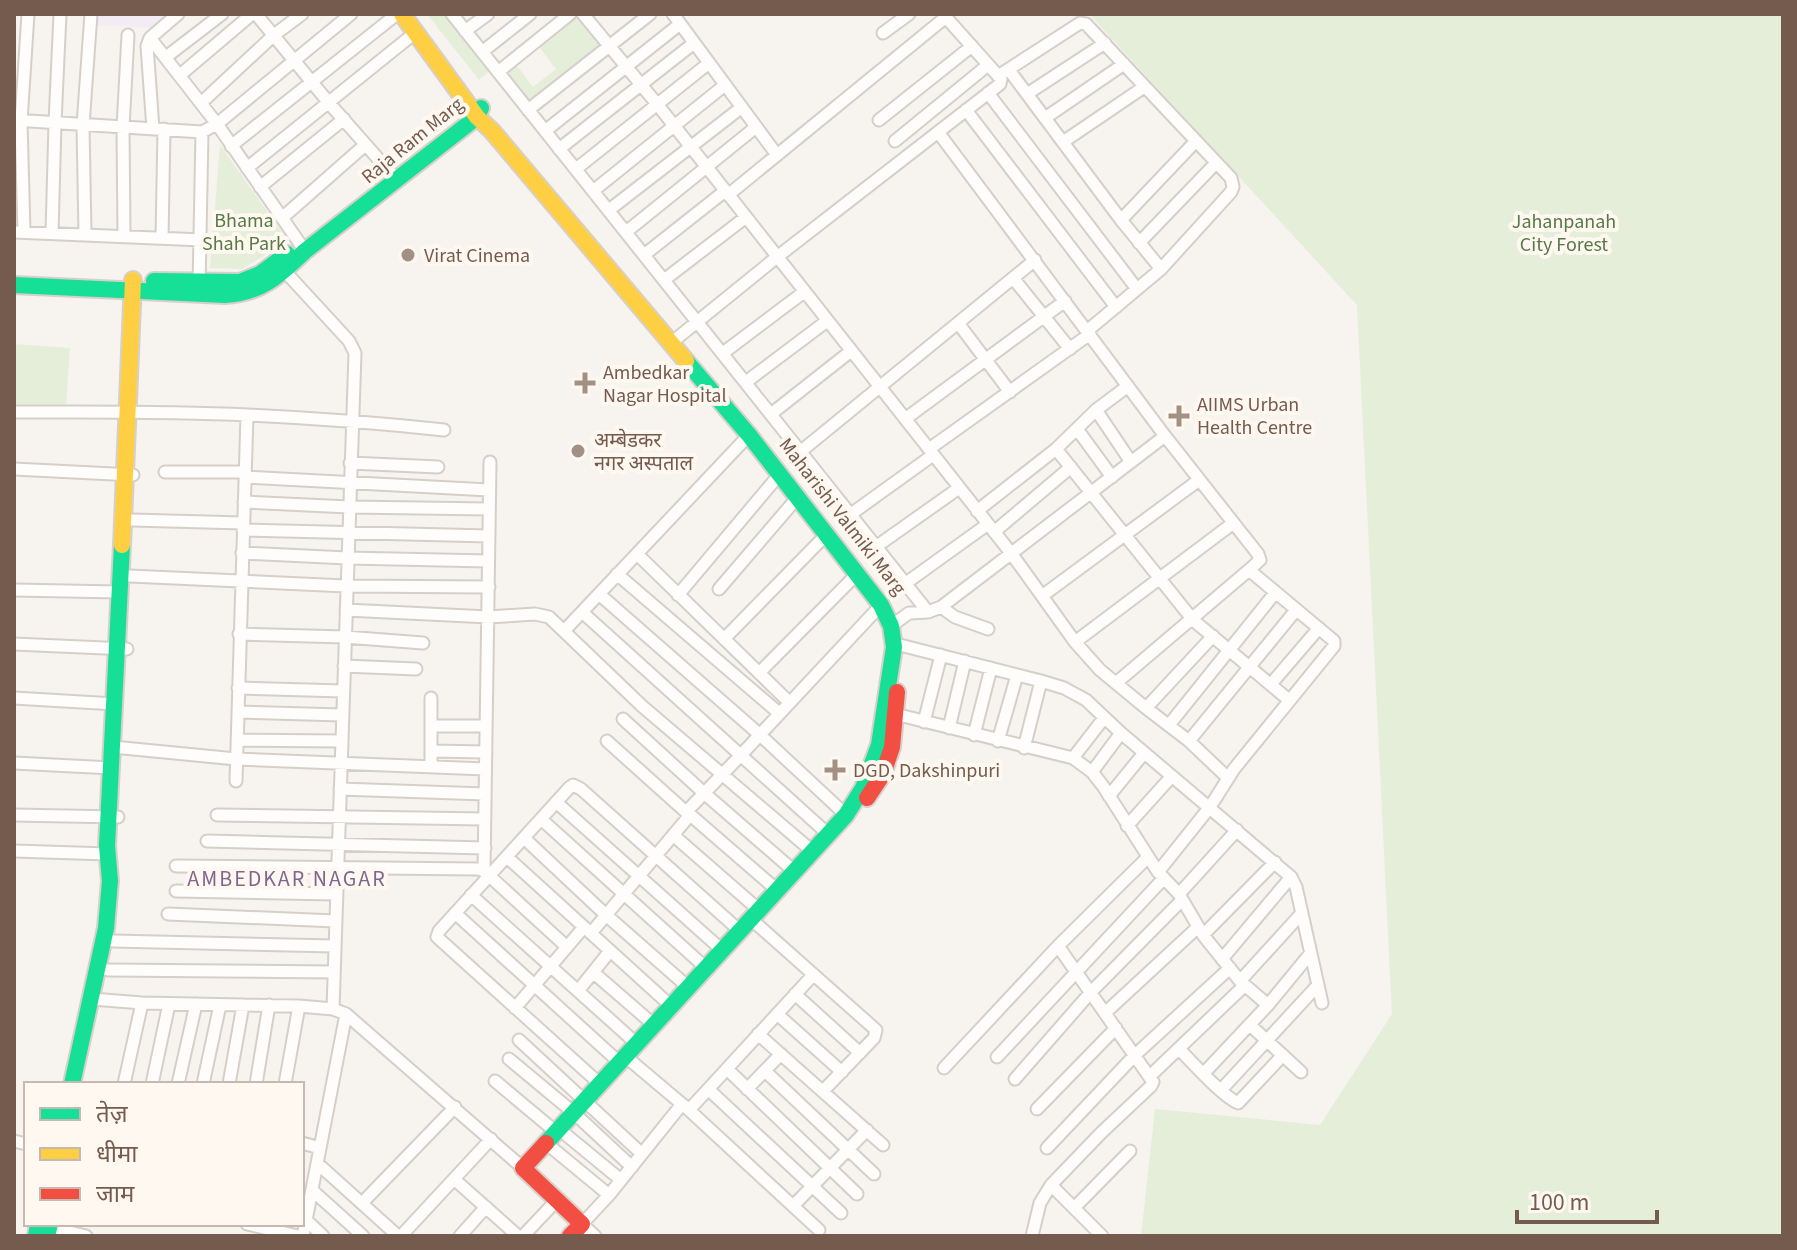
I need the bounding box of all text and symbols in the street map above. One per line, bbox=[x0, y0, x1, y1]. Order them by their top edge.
street label: Raja Ram Marg bbox=[356, 91, 470, 191]
park label: Bhama Shah Park bbox=[202, 207, 286, 258]
park label: Jahanpanah City Forest bbox=[1512, 208, 1616, 259]
place label: Virat Cinema bbox=[424, 242, 530, 270]
marker: Virat Cinema bbox=[399, 246, 417, 264]
place label: Ambedkar Nagar Hospital bbox=[603, 359, 727, 410]
marker: Ambedkar Nagar Hospital bbox=[574, 372, 596, 394]
place label: AIIMS Urban Health Centre bbox=[1197, 391, 1312, 442]
marker: AIIMS Urban Health Centre bbox=[1168, 405, 1190, 427]
place label: अम्बेडकर नगर अस्पताल bbox=[594, 427, 694, 478]
street label: Maharishi Valmiki Marg bbox=[772, 432, 912, 601]
marker: अम्बेडकर नगर अस्पताल bbox=[569, 442, 587, 460]
place label: DGD, Dakshinpuri bbox=[853, 757, 1000, 785]
marker: DGD, Dakshinpuri bbox=[824, 759, 846, 781]
district label: AMBEDKAR NAGAR bbox=[187, 863, 387, 895]
legend bbox=[24, 1082, 304, 1226]
text: तेज़ bbox=[96, 1097, 129, 1132]
text: धीमा bbox=[96, 1137, 138, 1172]
scale bar bbox=[1517, 1174, 1657, 1224]
text: जाम bbox=[96, 1177, 135, 1212]
text: 100 m bbox=[1529, 1185, 1589, 1220]

